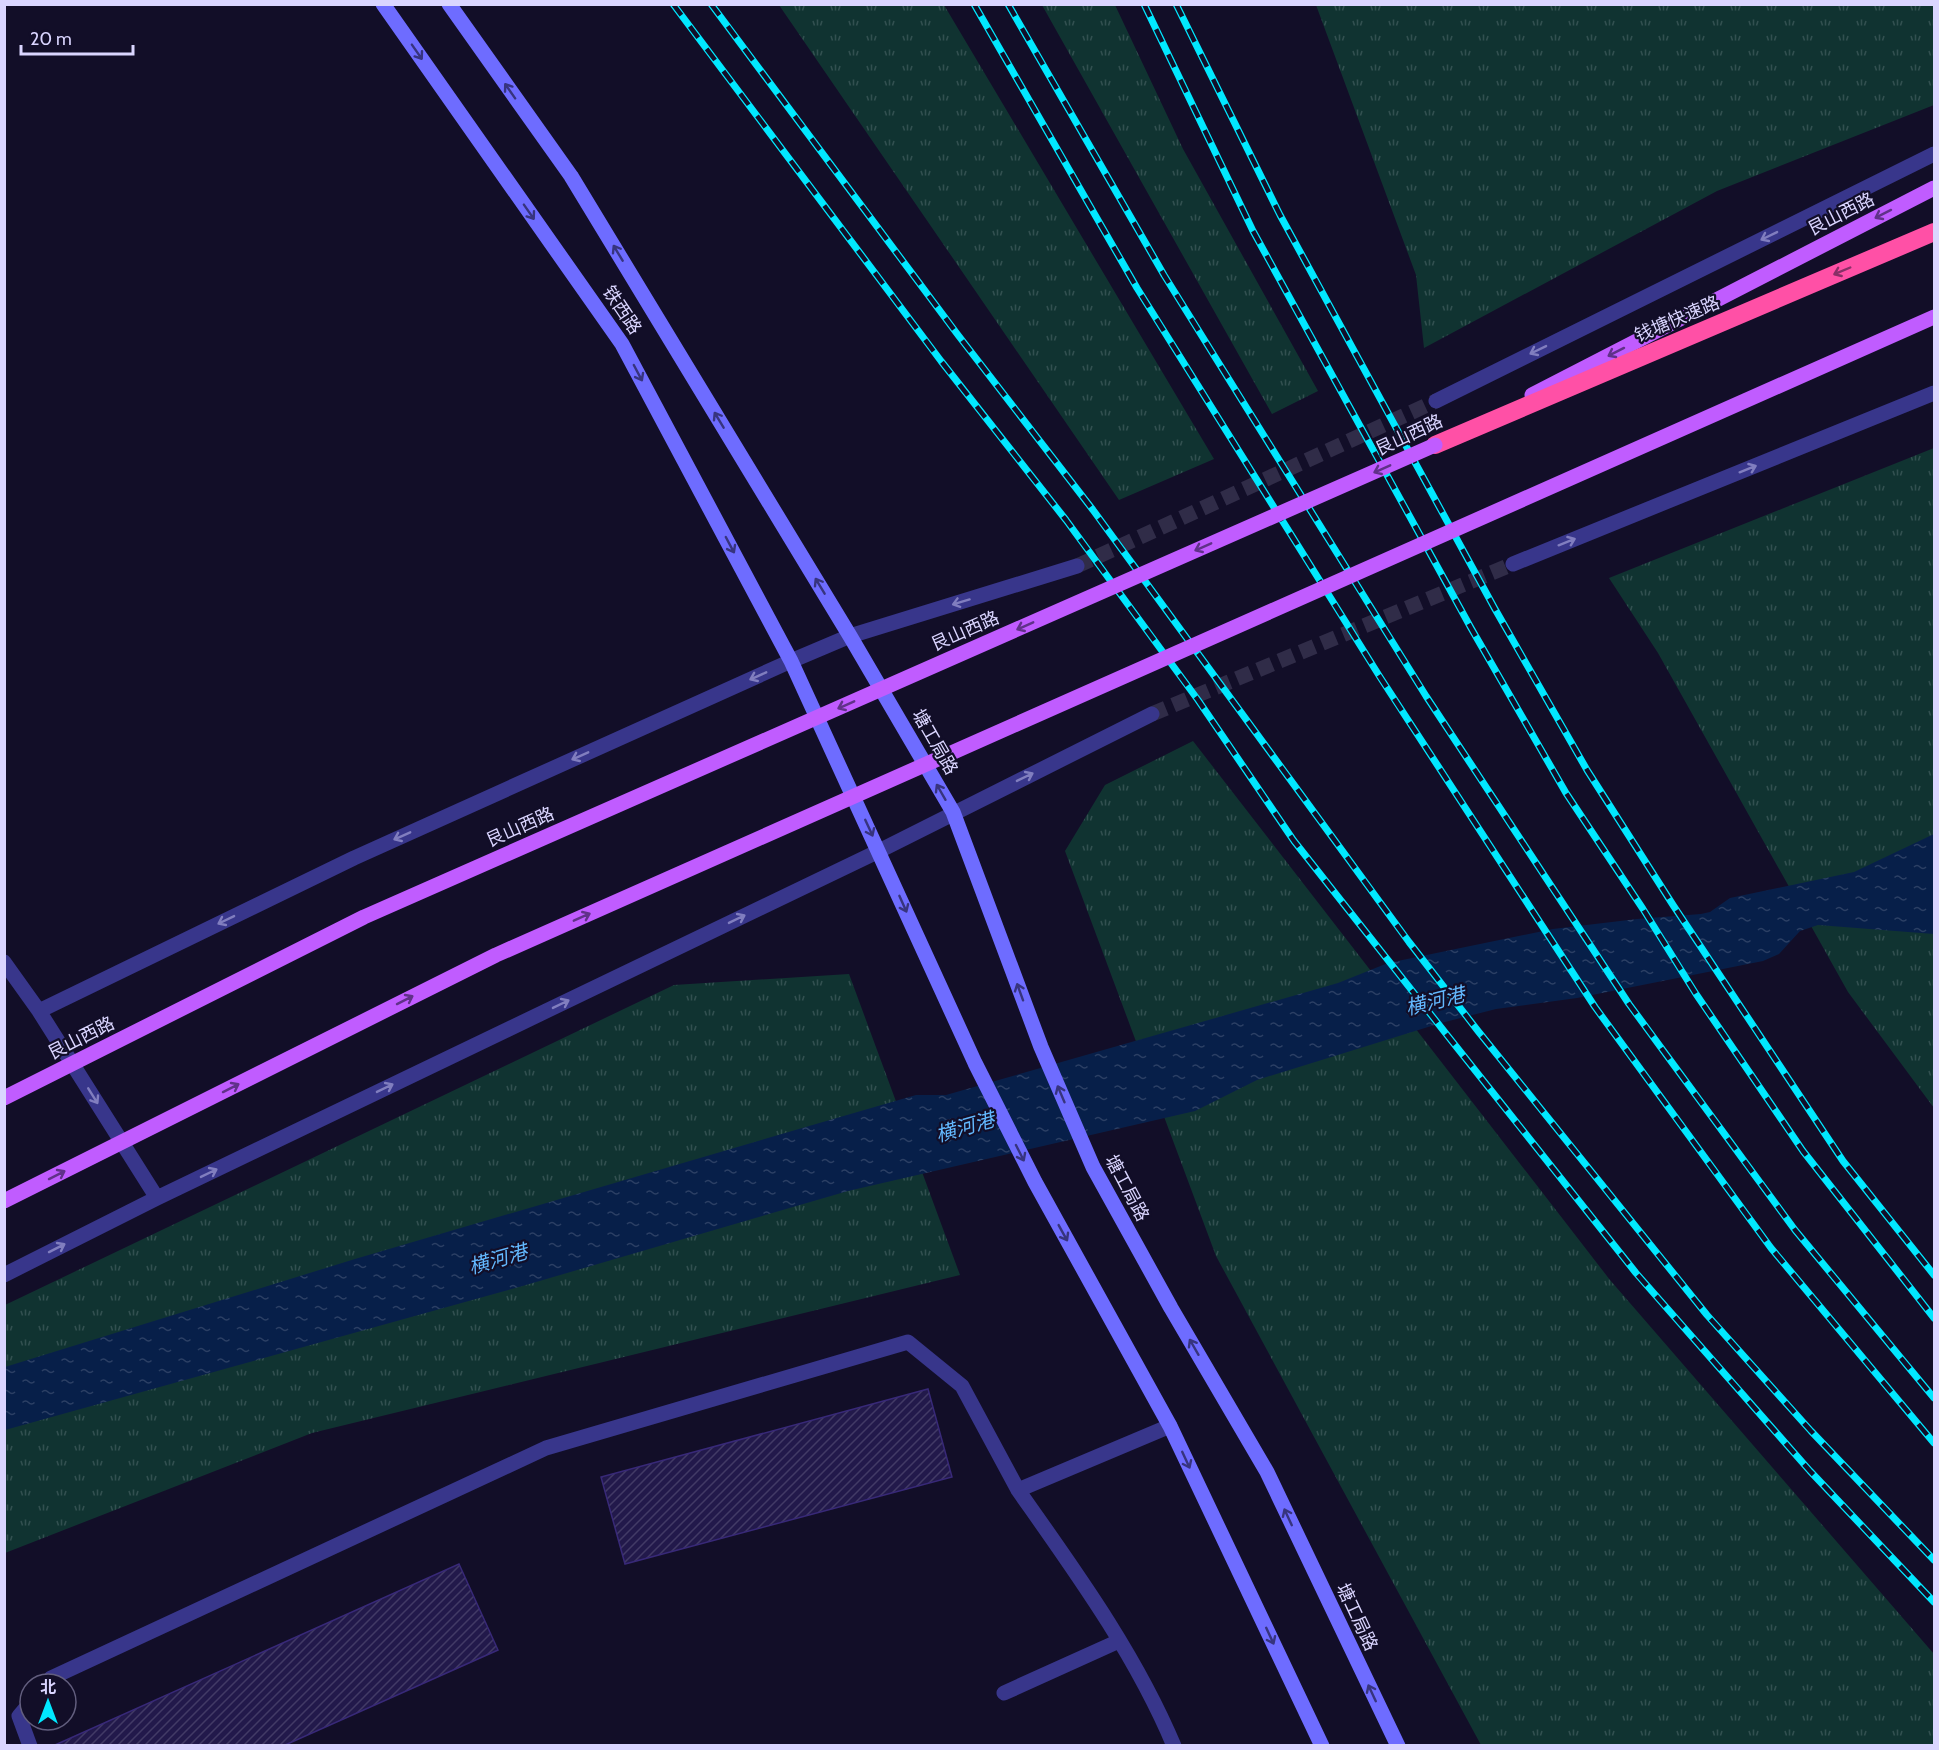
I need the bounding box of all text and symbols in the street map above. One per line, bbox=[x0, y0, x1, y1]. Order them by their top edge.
scale bar bbox=[21, 18, 134, 56]
text: 20 m bbox=[30, 28, 72, 50]
one-way arrow bbox=[410, 44, 423, 60]
one-way arrow bbox=[504, 83, 516, 99]
street label: 艮山西路 bbox=[1804, 188, 1878, 240]
one-way arrow bbox=[523, 203, 535, 219]
one-way arrow bbox=[1874, 209, 1892, 221]
one-way arrow bbox=[1761, 231, 1779, 242]
one-way arrow bbox=[611, 245, 623, 262]
one-way arrow bbox=[1833, 267, 1851, 278]
street label: 铁西路 bbox=[598, 281, 646, 339]
street label: 钱塘快速路 bbox=[1631, 291, 1723, 347]
one-way arrow bbox=[1529, 345, 1547, 357]
one-way arrow bbox=[1608, 346, 1625, 358]
one-way arrow bbox=[632, 364, 644, 381]
street label: 艮山西路 bbox=[1372, 410, 1446, 460]
one-way arrow bbox=[712, 412, 724, 429]
one-way arrow bbox=[1738, 463, 1757, 474]
one-way arrow bbox=[1373, 464, 1391, 475]
one-way arrow bbox=[724, 536, 736, 554]
one-way arrow bbox=[1558, 536, 1576, 547]
one-way arrow bbox=[1195, 542, 1213, 554]
one-way arrow bbox=[814, 578, 826, 595]
one-way arrow bbox=[952, 597, 971, 608]
street label: 艮山西路 bbox=[928, 606, 1002, 656]
one-way arrow bbox=[1016, 621, 1035, 632]
one-way arrow bbox=[749, 671, 767, 682]
one-way arrow bbox=[838, 699, 856, 711]
street label: 塘工局路 bbox=[907, 705, 963, 779]
one-way arrow bbox=[572, 751, 590, 762]
one-way arrow bbox=[1016, 770, 1034, 782]
one-way arrow bbox=[935, 784, 947, 801]
street label: 艮山西路 bbox=[483, 802, 557, 852]
one-way arrow bbox=[863, 819, 875, 837]
one-way arrow bbox=[394, 831, 412, 842]
one-way arrow bbox=[898, 895, 910, 913]
one-way arrow bbox=[572, 911, 590, 922]
one-way arrow bbox=[727, 913, 745, 925]
one-way arrow bbox=[218, 914, 236, 926]
water label: 横河港 bbox=[1403, 981, 1470, 1020]
one-way arrow bbox=[1014, 983, 1025, 1002]
one-way arrow bbox=[396, 994, 414, 1006]
one-way arrow bbox=[552, 997, 570, 1009]
street label: 艮山西路 bbox=[44, 1012, 118, 1064]
one-way arrow bbox=[222, 1082, 240, 1093]
one-way arrow bbox=[376, 1082, 394, 1094]
one-way arrow bbox=[1055, 1086, 1067, 1104]
one-way arrow bbox=[87, 1087, 99, 1104]
water label: 横河港 bbox=[933, 1106, 1000, 1147]
one-way arrow bbox=[1015, 1143, 1026, 1161]
street label: 塘工局路 bbox=[1100, 1151, 1154, 1225]
one-way arrow bbox=[200, 1166, 218, 1178]
one-way arrow bbox=[47, 1169, 65, 1180]
one-way arrow bbox=[1057, 1224, 1069, 1241]
water label: 横河港 bbox=[466, 1238, 533, 1279]
one-way arrow bbox=[47, 1242, 65, 1254]
one-way arrow bbox=[1187, 1339, 1199, 1356]
one-way arrow bbox=[1181, 1450, 1193, 1468]
one-way arrow bbox=[1282, 1508, 1294, 1526]
street label: 塘工局路 bbox=[1332, 1580, 1382, 1654]
one-way arrow bbox=[1265, 1626, 1277, 1644]
north arrow bbox=[18, 1672, 78, 1732]
text: 北 bbox=[40, 1678, 56, 1697]
one-way arrow bbox=[1365, 1685, 1377, 1703]

